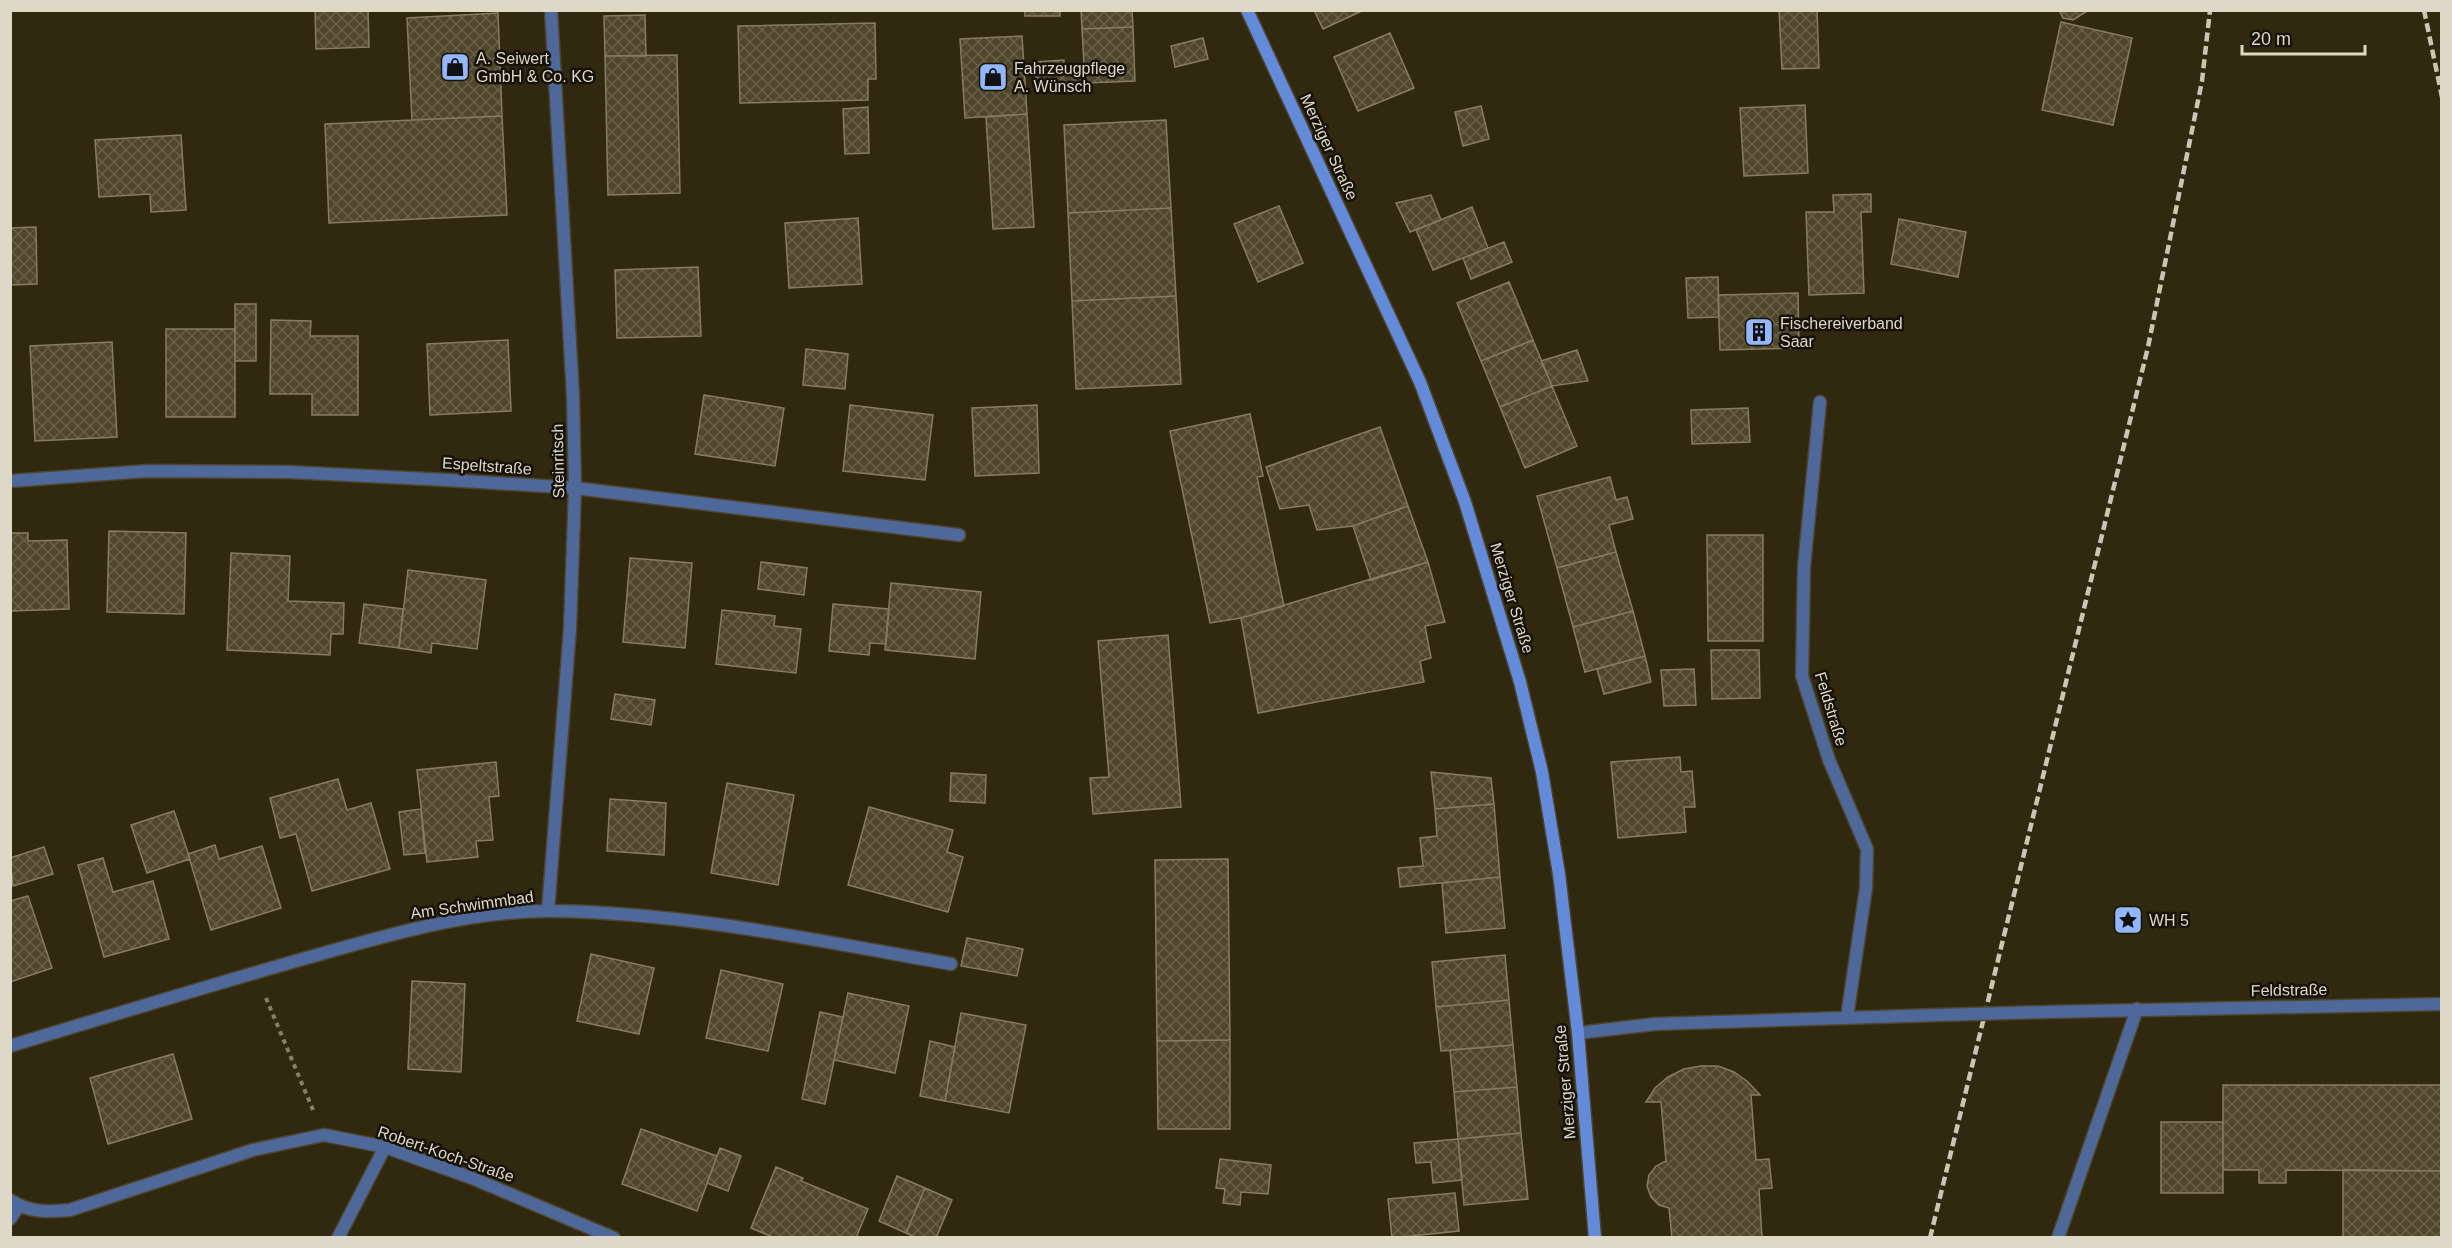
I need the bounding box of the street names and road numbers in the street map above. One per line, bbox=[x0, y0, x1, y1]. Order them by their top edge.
street label: Merziger Straße bbox=[1297, 91, 1361, 203]
street label: Steinritsch bbox=[549, 424, 567, 498]
street label: Espeltstraße bbox=[442, 454, 532, 478]
street label: Merziger Straße bbox=[1487, 541, 1537, 655]
street label: Feldstraße bbox=[1812, 670, 1850, 748]
street label: Am Schwimmbad bbox=[409, 888, 535, 922]
street label: Feldstraße bbox=[2251, 981, 2327, 999]
street label: Merziger Straße bbox=[1552, 1024, 1578, 1140]
street label: Robert-Koch-Straße bbox=[376, 1123, 517, 1185]

